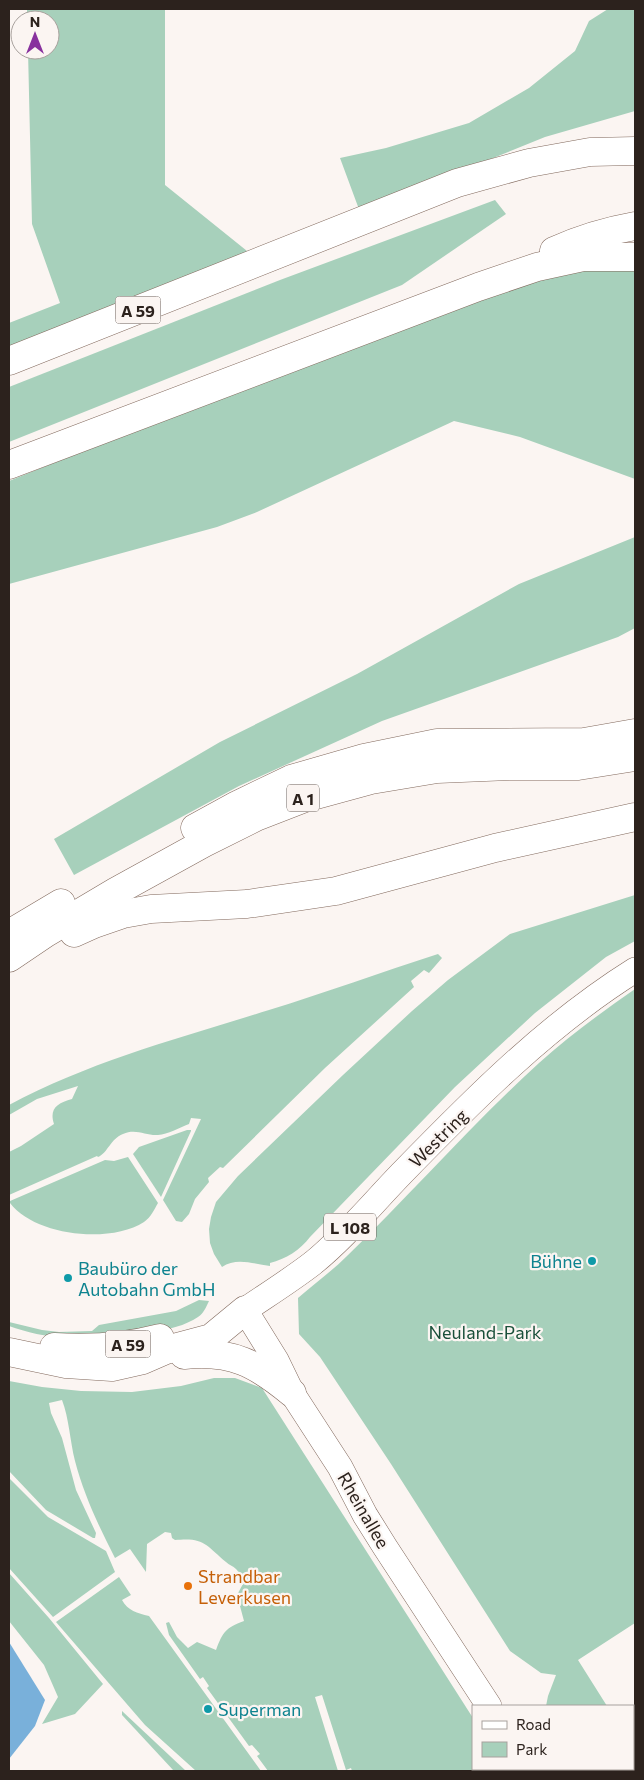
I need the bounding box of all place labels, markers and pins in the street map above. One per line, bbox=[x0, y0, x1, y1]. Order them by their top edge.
place label: Bühne bbox=[530, 1250, 582, 1272]
marker: Bühne bbox=[586, 1255, 598, 1267]
place label: Baubüro der Autobahn GmbH bbox=[78, 1257, 215, 1300]
marker: Baubüro der Autobahn GmbH bbox=[62, 1272, 74, 1284]
place label: Strandbar Leverkusen bbox=[198, 1565, 291, 1608]
marker: Strandbar Leverkusen bbox=[182, 1580, 194, 1592]
place label: Superman bbox=[218, 1698, 301, 1720]
marker: Superman bbox=[202, 1703, 214, 1715]

